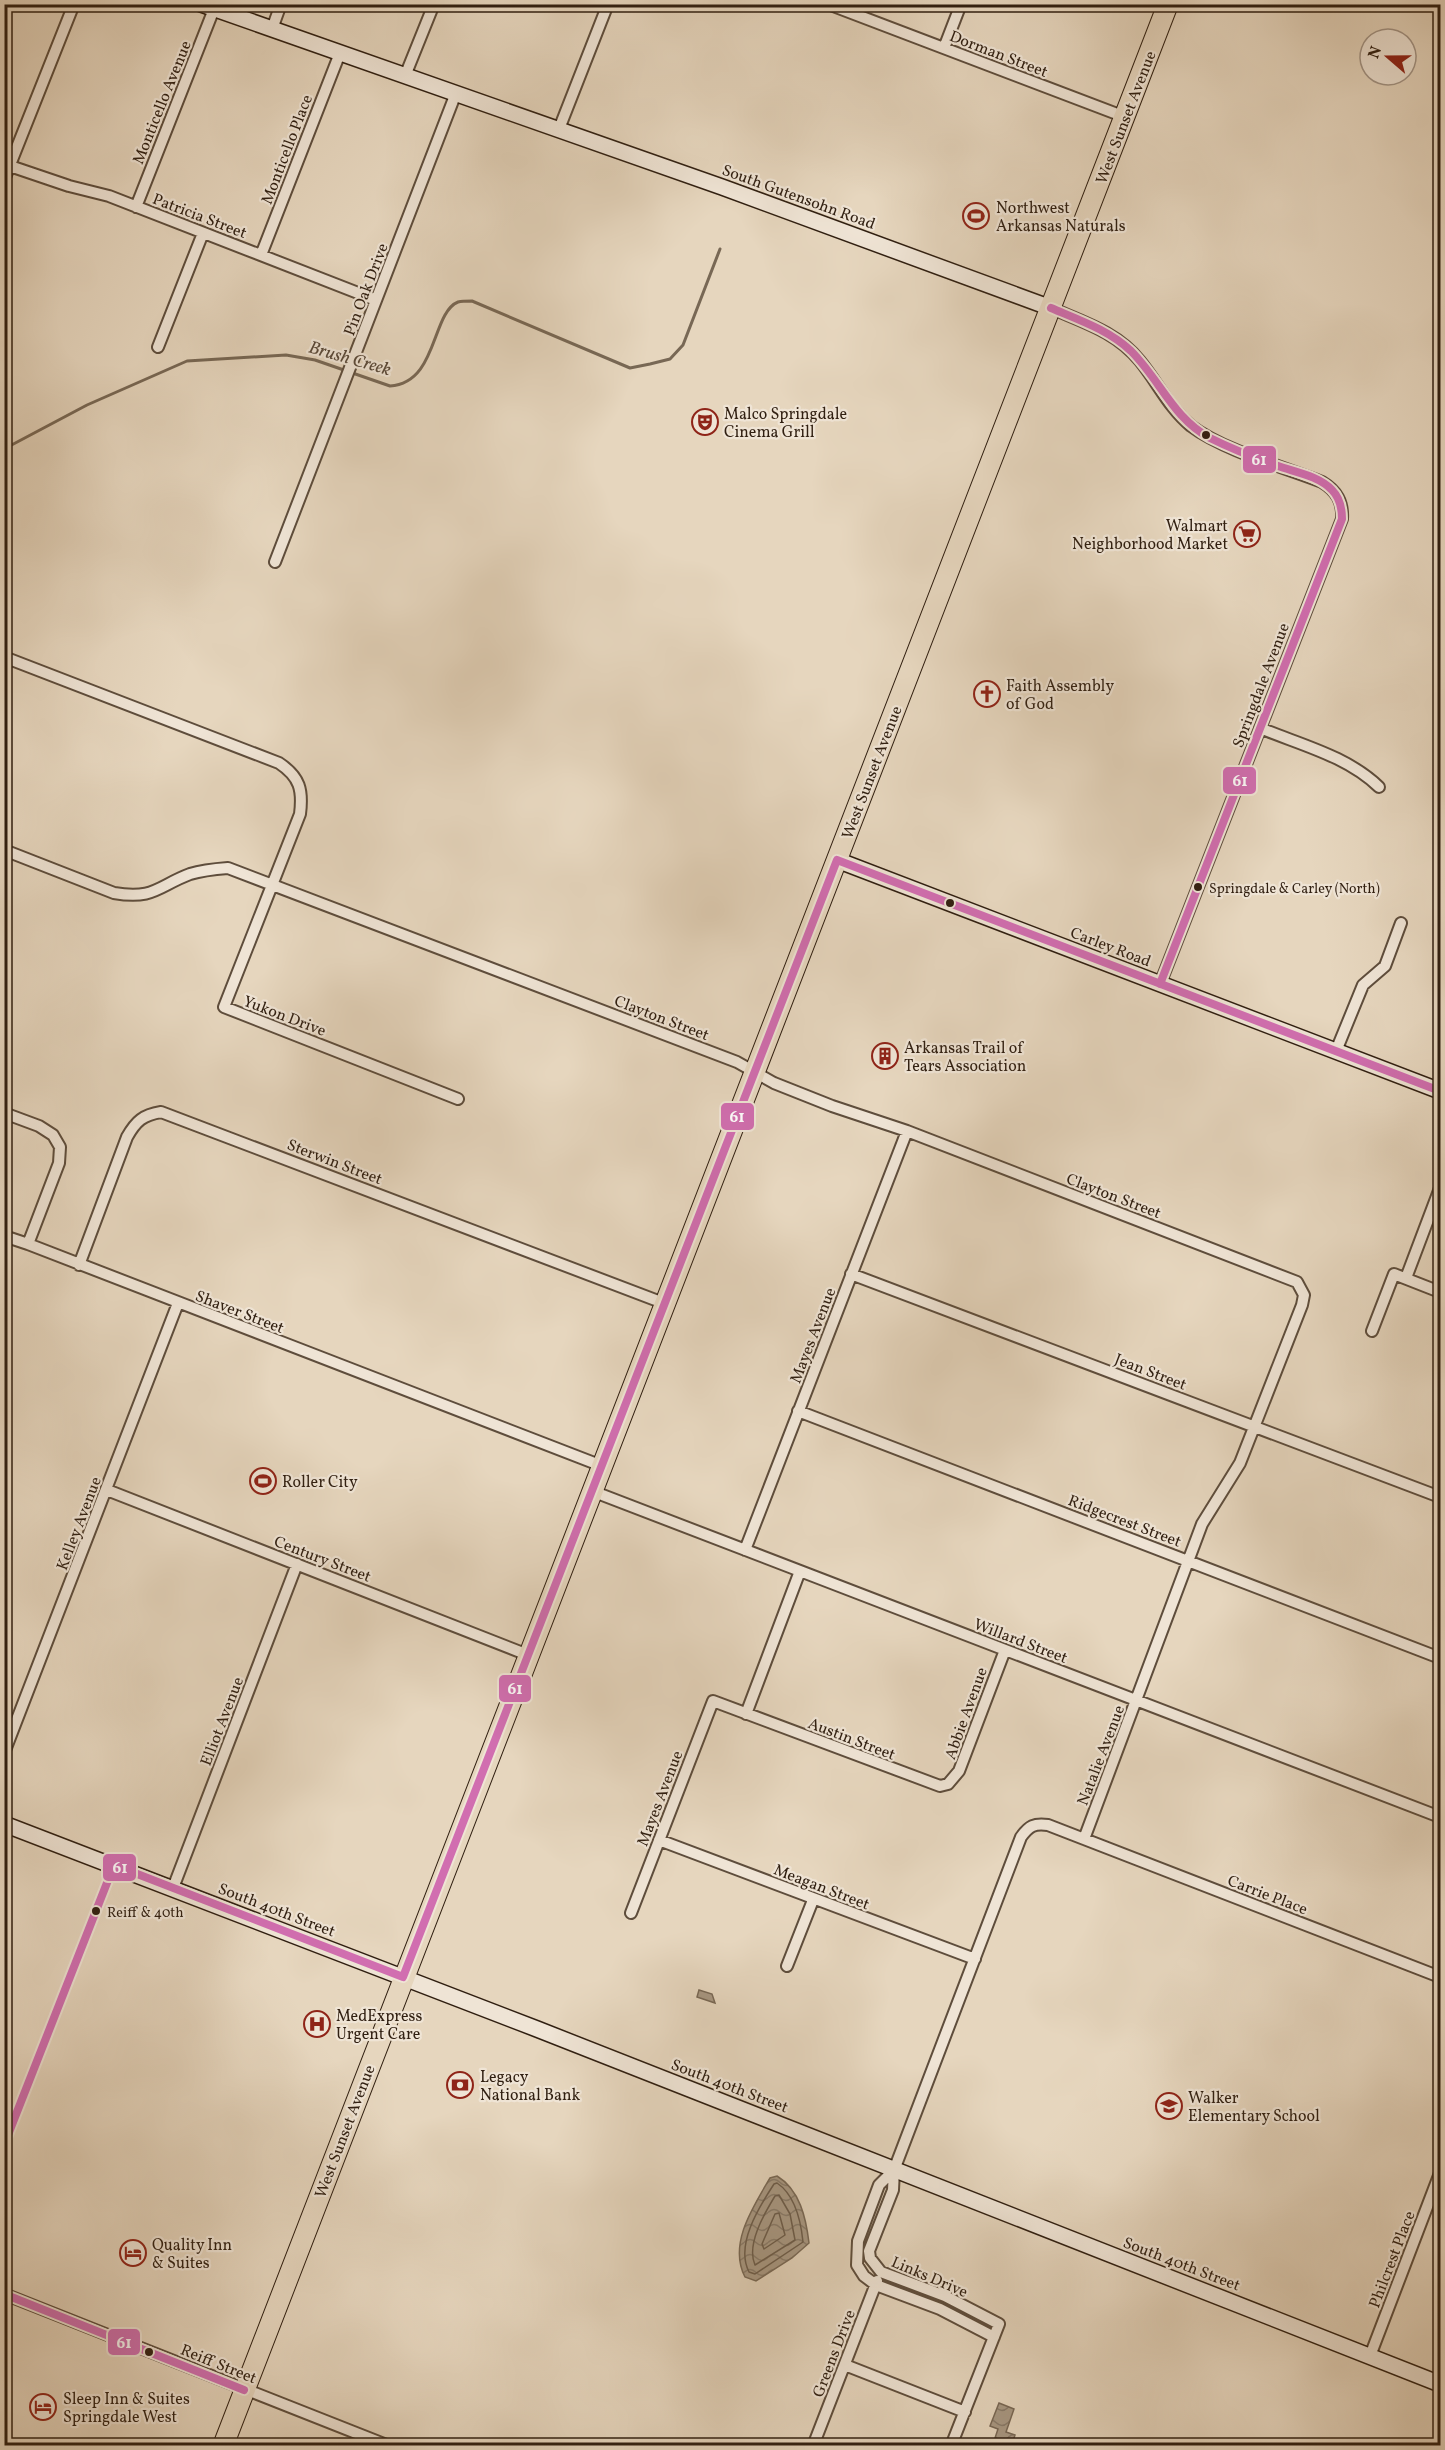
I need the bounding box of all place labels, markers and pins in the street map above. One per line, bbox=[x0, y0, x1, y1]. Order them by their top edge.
place label: Northwest Arkansas Naturals bbox=[996, 198, 1126, 238]
sports icon: Northwest Arkansas Naturals bbox=[961, 201, 991, 231]
place label: Malco Springdale Cinema Grill bbox=[724, 404, 847, 444]
theatre icon: Malco Springdale Cinema Grill bbox=[690, 407, 720, 437]
unlabelled marker bbox=[1200, 429, 1212, 441]
place label: Walmart Neighborhood Market bbox=[1072, 516, 1228, 556]
supermarket icon: Walmart Neighborhood Market bbox=[1232, 519, 1262, 549]
place label: Faith Assembly of God bbox=[1006, 676, 1114, 716]
church icon: Faith Assembly of God bbox=[972, 679, 1002, 709]
place label: Springdale & Carley (North) bbox=[1209, 880, 1380, 899]
marker: Springdale & Carley (North) bbox=[1192, 881, 1204, 893]
unlabelled marker bbox=[944, 897, 956, 909]
place label: Arkansas Trail of Tears Association bbox=[904, 1038, 1026, 1078]
building icon: Arkansas Trail of Tears Association bbox=[870, 1041, 900, 1071]
sports icon: Roller City bbox=[248, 1466, 278, 1496]
place label: Roller City bbox=[282, 1472, 358, 1494]
place label: Reiff & 40th bbox=[107, 1904, 184, 1923]
marker: Reiff & 40th bbox=[90, 1905, 102, 1917]
place label: MedExpress Urgent Care bbox=[336, 2006, 422, 2046]
hospital icon: MedExpress Urgent Care bbox=[302, 2009, 332, 2039]
place label: Legacy National Bank bbox=[480, 2067, 581, 2107]
bank icon: Legacy National Bank bbox=[445, 2070, 475, 2100]
place label: Walker Elementary School bbox=[1188, 2088, 1320, 2128]
school or university icon: Walker Elementary School bbox=[1154, 2091, 1184, 2121]
place label: Quality Inn & Suites bbox=[152, 2235, 232, 2275]
hotel icon: Quality Inn & Suites bbox=[118, 2238, 148, 2268]
unlabelled marker bbox=[143, 2346, 155, 2358]
place label: Sleep Inn & Suites Springdale West bbox=[63, 2389, 190, 2429]
hotel icon: Sleep Inn & Suites Springdale West bbox=[28, 2392, 58, 2422]

